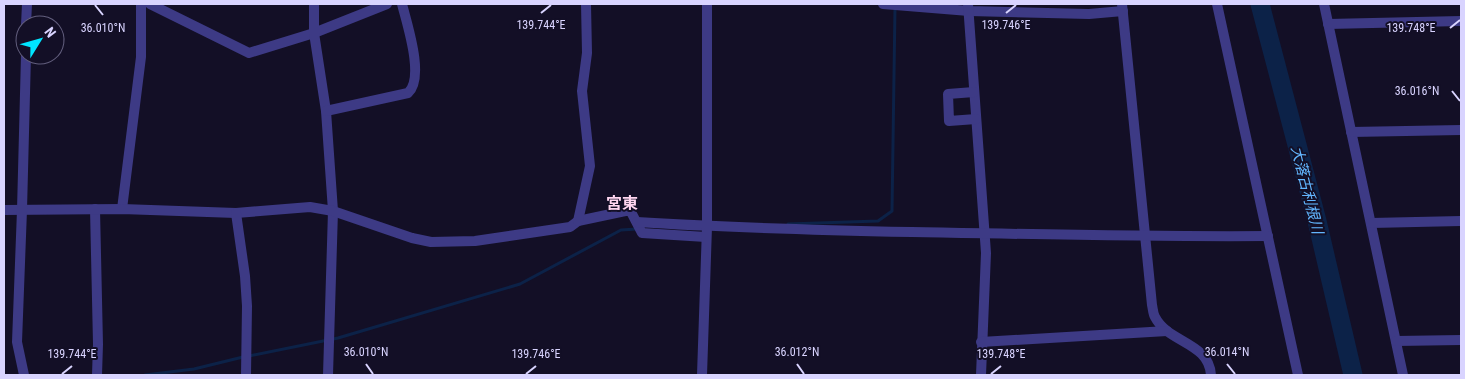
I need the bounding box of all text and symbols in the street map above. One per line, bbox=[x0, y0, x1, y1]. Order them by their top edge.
north arrow bbox=[15, 15, 65, 65]
text: 139.744°E bbox=[516, 18, 566, 32]
text: 139.746°E bbox=[981, 18, 1031, 32]
text: 36.010°N bbox=[81, 21, 125, 35]
text: 139.748°E bbox=[1386, 21, 1436, 35]
text: N bbox=[41, 24, 59, 40]
text: 36.016°N bbox=[1395, 84, 1439, 98]
water label: 大落古利根川 bbox=[1287, 144, 1327, 238]
district label: 宮東 bbox=[606, 194, 638, 213]
text: 36.010°N bbox=[344, 345, 388, 359]
text: 36.012°N bbox=[775, 345, 819, 359]
text: 36.014°N bbox=[1205, 345, 1249, 359]
text: 139.744°E bbox=[47, 347, 97, 361]
text: 139.746°E bbox=[511, 347, 561, 361]
text: 139.748°E bbox=[976, 347, 1026, 361]

